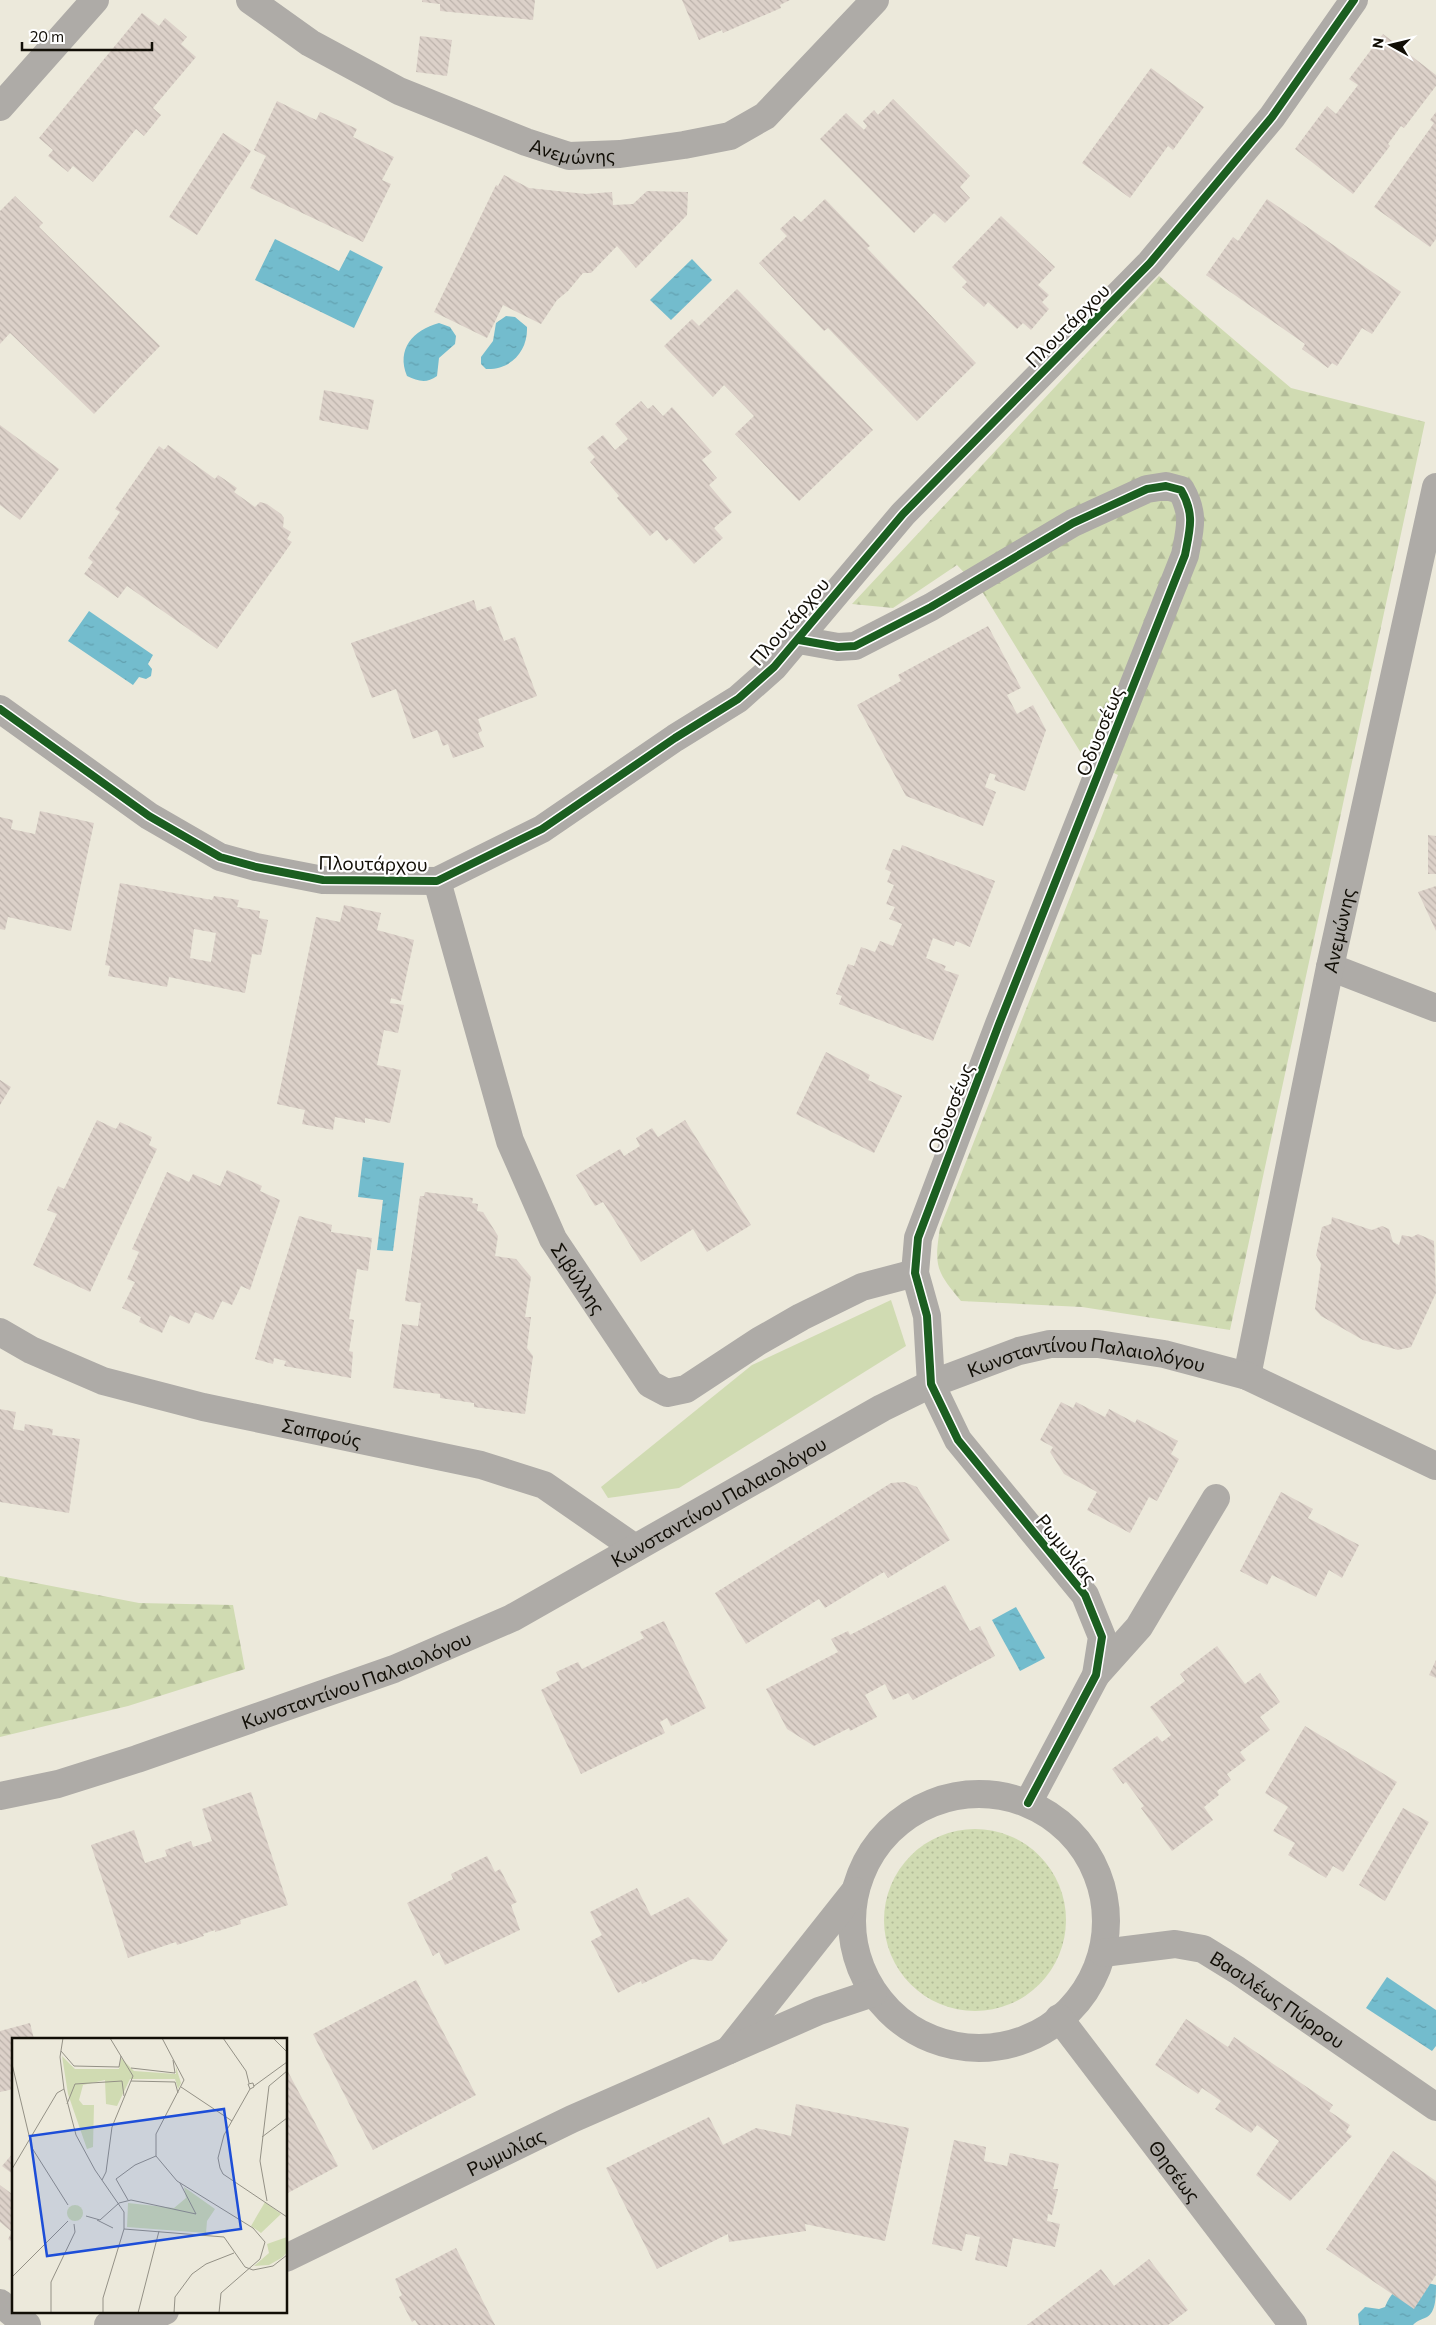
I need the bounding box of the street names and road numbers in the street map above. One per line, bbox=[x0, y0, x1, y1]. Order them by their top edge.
street label: Ανεμώνης bbox=[527, 133, 616, 168]
street label: Πλουτάρχου bbox=[1020, 278, 1114, 372]
street label: Πλουτάρχου bbox=[744, 572, 834, 670]
street label: Οδυσσέως bbox=[1071, 683, 1127, 779]
street label: Πλουτάρχου bbox=[318, 851, 428, 875]
street label: Ανεμώνης bbox=[1318, 886, 1359, 975]
street label: Οδυσσέως bbox=[922, 1060, 978, 1156]
street label: Σιβύλλης bbox=[547, 1238, 611, 1318]
street label: Κωνσταντίνου Παλαιολόγου bbox=[964, 1332, 1208, 1381]
street label: Σαπφούς bbox=[280, 1412, 364, 1451]
street label: Κωνσταντίνου Παλαιολόγου bbox=[606, 1431, 830, 1571]
street label: Ρωμυλίας bbox=[1032, 1509, 1102, 1589]
street label: Κωνσταντίνου Παλαιολόγου bbox=[238, 1626, 474, 1733]
street label: Βασιλέως Πύρρου bbox=[1206, 1945, 1350, 2053]
street label: Ρωμυλίας bbox=[463, 2123, 548, 2180]
street label: Θησέως bbox=[1144, 2135, 1206, 2206]

